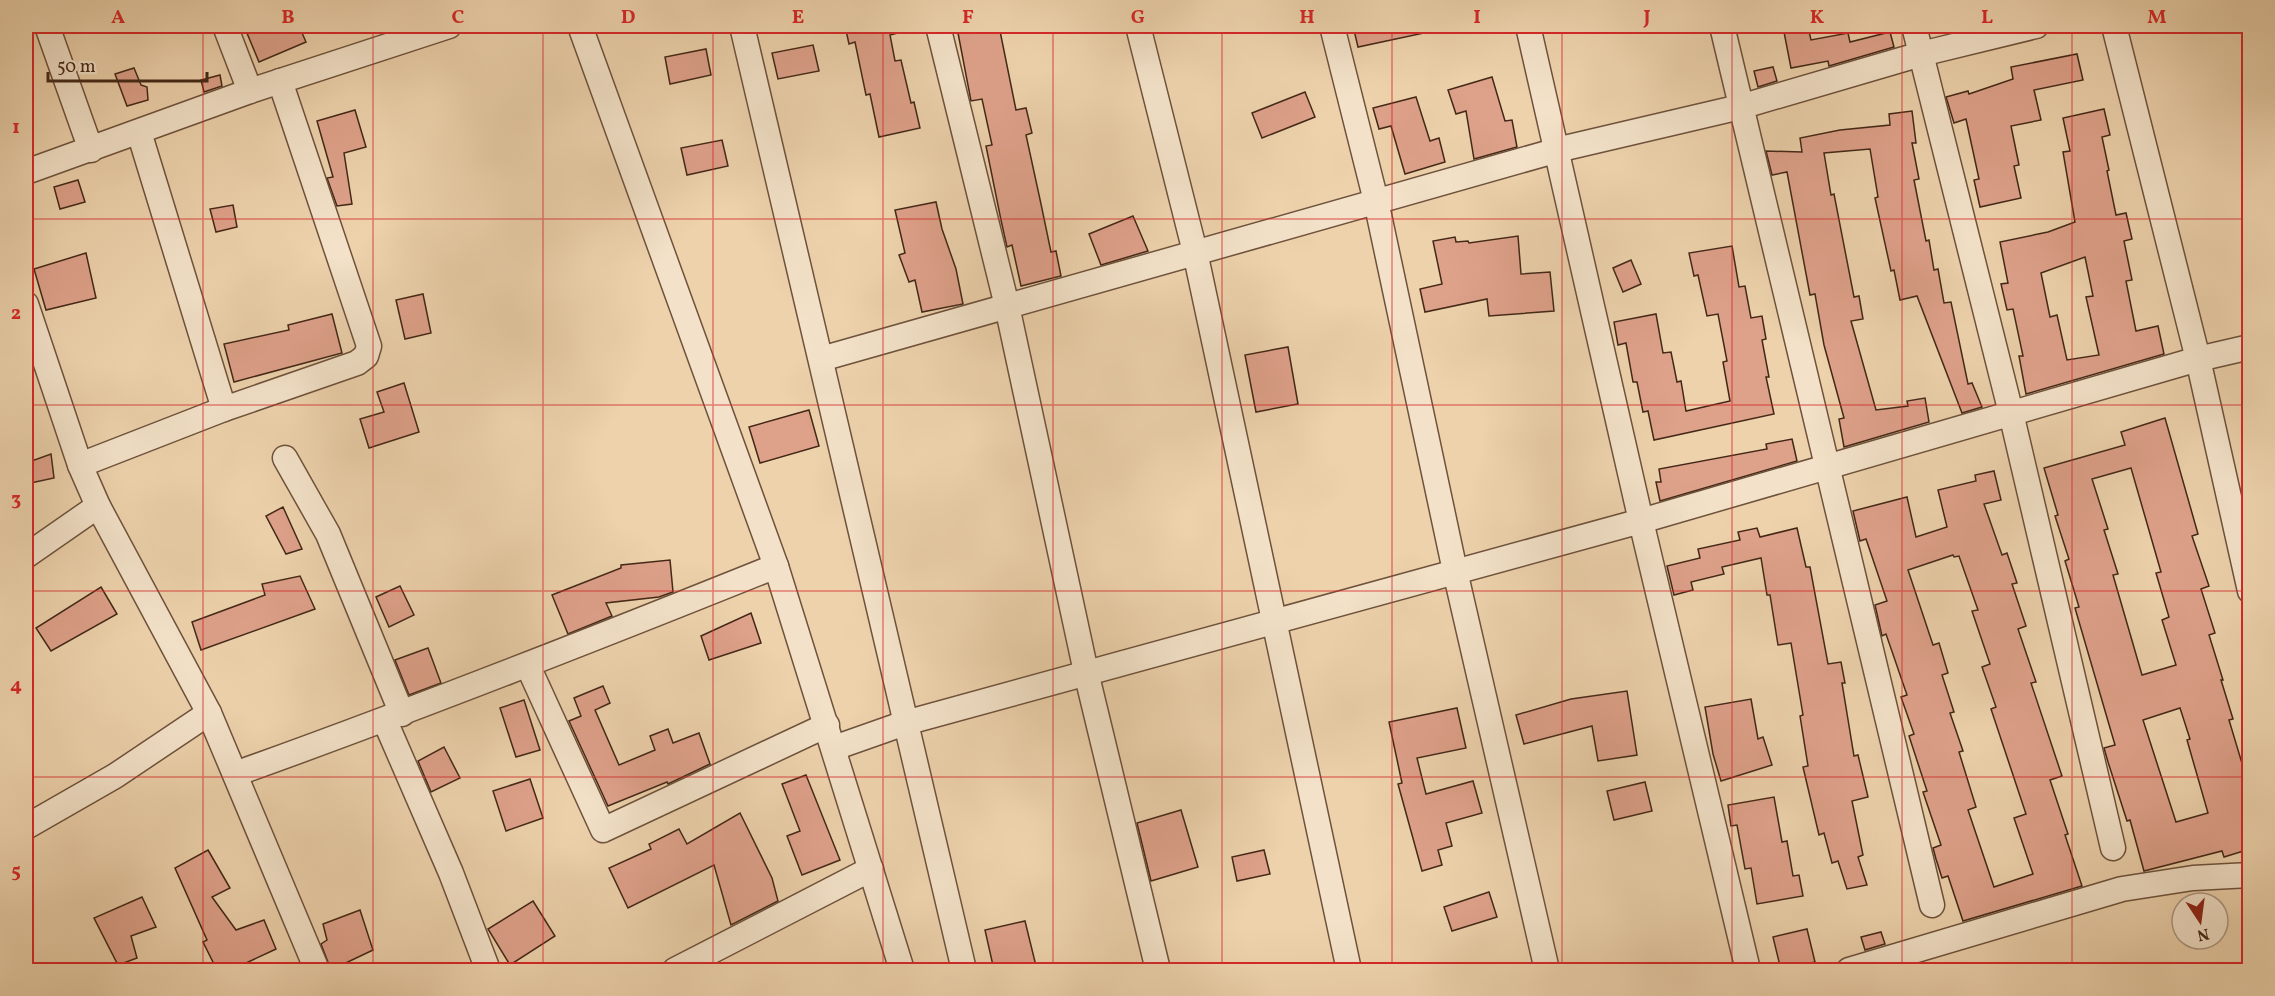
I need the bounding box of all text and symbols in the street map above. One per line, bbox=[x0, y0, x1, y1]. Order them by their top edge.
text: A bbox=[111, 4, 125, 32]
text: B bbox=[281, 4, 295, 32]
text: C bbox=[452, 4, 465, 32]
text: D bbox=[621, 4, 635, 32]
text: E bbox=[792, 4, 804, 32]
text: F bbox=[962, 4, 974, 32]
text: G bbox=[1131, 4, 1145, 32]
text: H bbox=[1299, 4, 1315, 32]
text: I bbox=[1473, 4, 1481, 32]
text: J bbox=[1642, 4, 1651, 32]
text: K bbox=[1810, 4, 1825, 32]
text: L bbox=[1981, 4, 1993, 32]
text: M bbox=[2147, 4, 2167, 32]
scale bar bbox=[48, 45, 207, 83]
text: 50 m bbox=[57, 55, 96, 80]
text: 1 bbox=[12, 114, 20, 142]
text: 2 bbox=[11, 300, 21, 328]
text: 3 bbox=[11, 486, 21, 514]
text: 4 bbox=[10, 672, 22, 700]
text: 5 bbox=[11, 858, 21, 886]
north arrow bbox=[2170, 891, 2230, 951]
text: N bbox=[2194, 922, 2211, 946]

